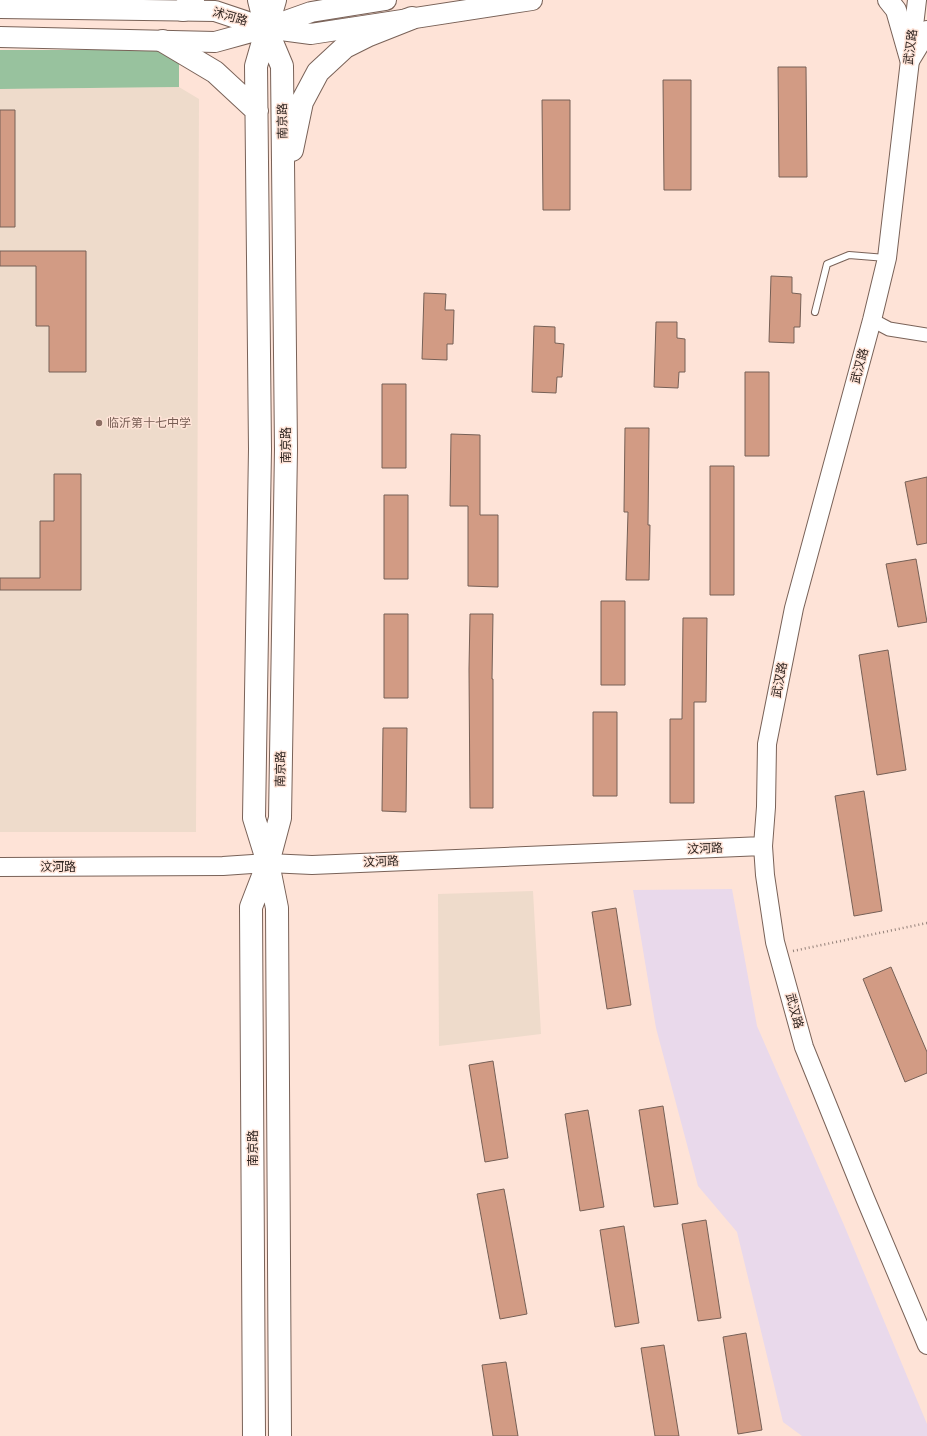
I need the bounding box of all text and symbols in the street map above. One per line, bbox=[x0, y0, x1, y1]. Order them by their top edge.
street label: 沭河路 bbox=[210, 3, 250, 31]
street label: 武汉路 bbox=[899, 28, 923, 66]
street label: 南京路 bbox=[273, 103, 293, 139]
street label: 武汉路 bbox=[846, 346, 874, 386]
place label: 临沂第十七中学 bbox=[107, 414, 191, 433]
marker: 临沂第十七中学 bbox=[94, 418, 104, 428]
street label: 南京路 bbox=[277, 427, 296, 463]
street label: 武汉路 bbox=[767, 661, 793, 699]
street label: 南京路 bbox=[271, 751, 291, 787]
street label: 汶河路 bbox=[687, 839, 723, 859]
street label: 汶河路 bbox=[363, 852, 399, 872]
street label: 汶河路 bbox=[40, 858, 76, 877]
street label: 武汉路 bbox=[780, 991, 808, 1031]
street label: 南京路 bbox=[244, 1130, 263, 1166]

